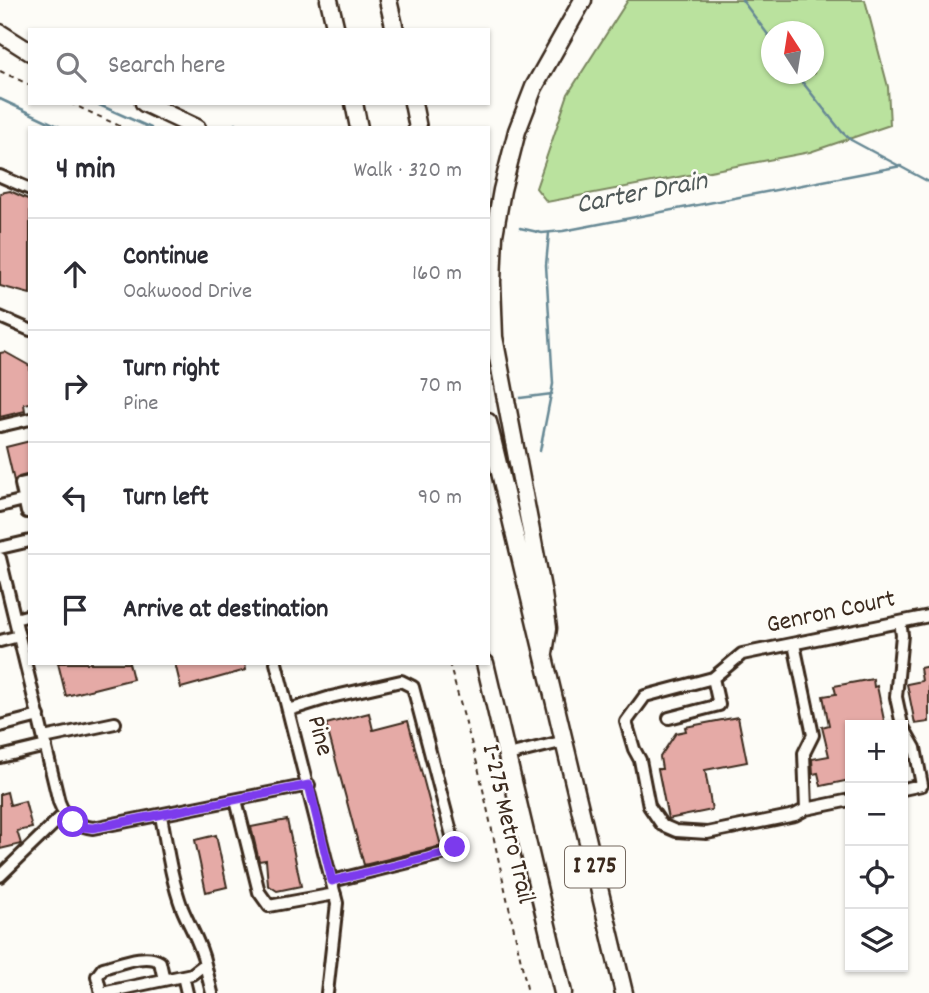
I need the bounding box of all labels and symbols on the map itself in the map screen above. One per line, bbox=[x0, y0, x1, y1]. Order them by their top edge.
north arrow bbox=[761, 21, 824, 84]
water label: Carter Drain bbox=[573, 162, 712, 227]
street label: Genron Court bbox=[763, 581, 899, 645]
street label: Pine bbox=[296, 712, 342, 760]
street label: I-275 Metro Trail bbox=[471, 740, 543, 908]
route start bbox=[57, 806, 88, 837]
route end bbox=[439, 831, 470, 862]
road number: I 275 bbox=[565, 846, 625, 888]

